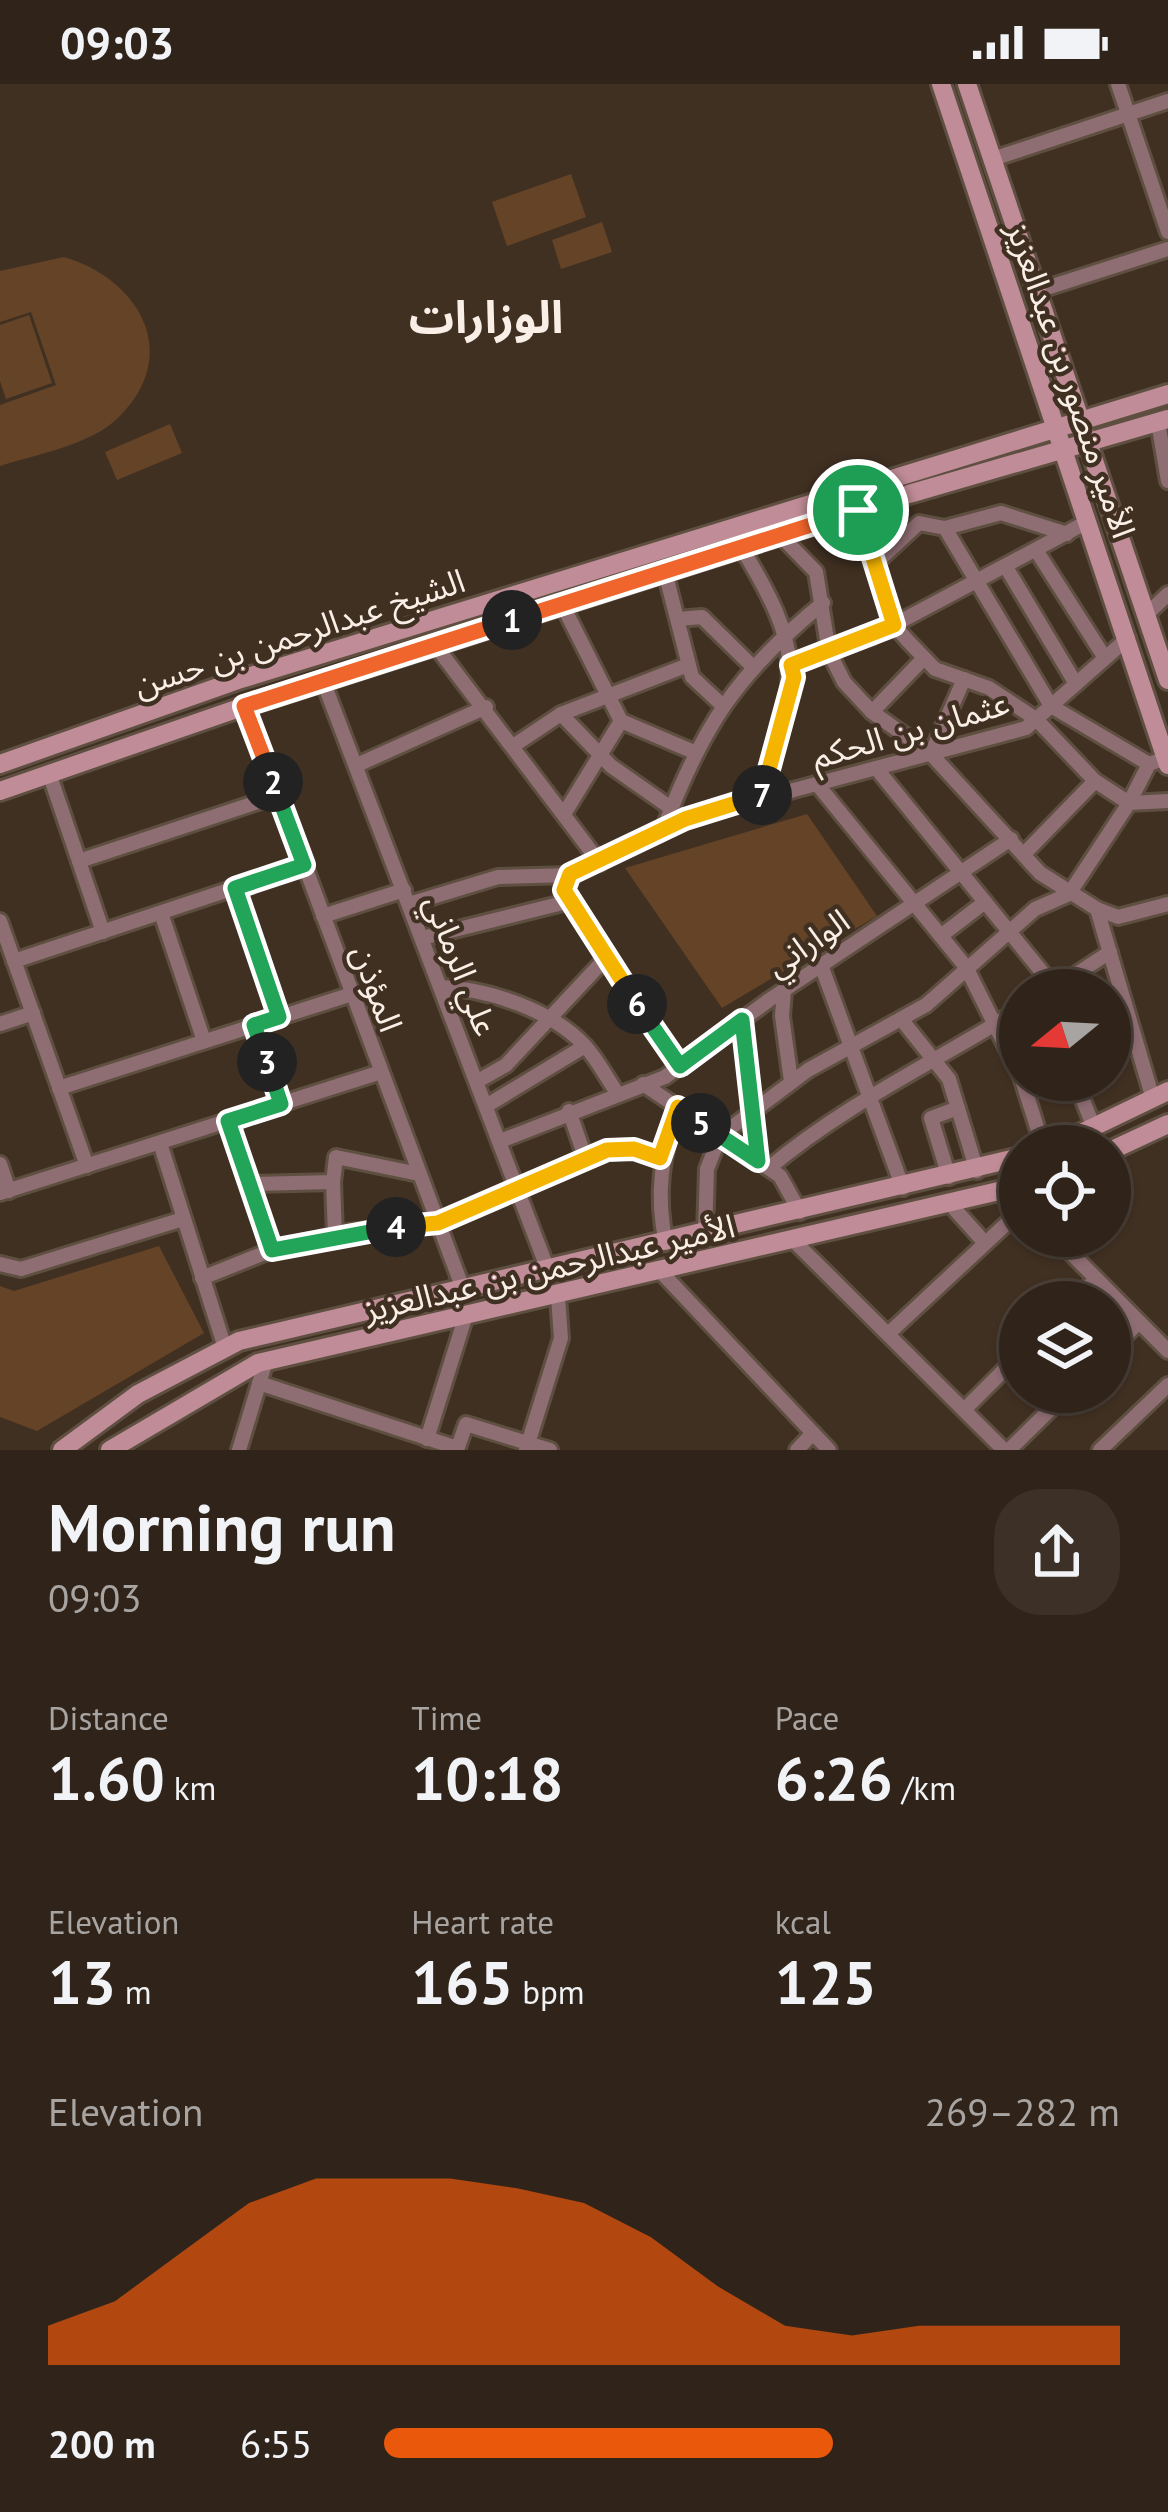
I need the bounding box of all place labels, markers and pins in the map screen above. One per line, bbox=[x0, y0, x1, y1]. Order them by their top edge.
pin bbox=[807, 459, 909, 561]
pin: 1 bbox=[482, 590, 542, 650]
pin: 2 bbox=[243, 752, 303, 812]
pin: 7 bbox=[732, 765, 792, 825]
pin: 6 bbox=[607, 974, 667, 1034]
pin: 3 bbox=[237, 1032, 297, 1092]
pin: 5 bbox=[671, 1093, 731, 1153]
pin: 4 bbox=[366, 1197, 426, 1257]

